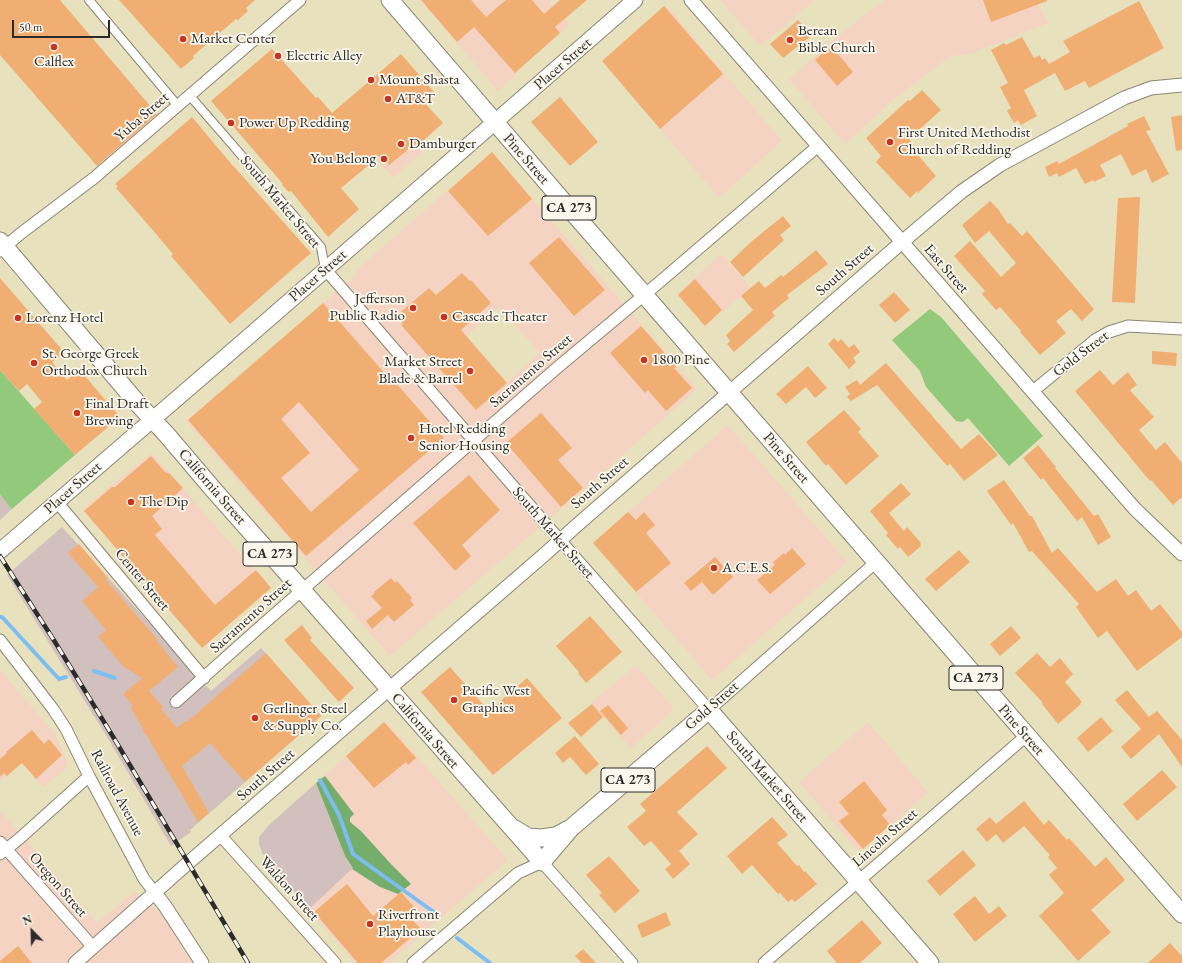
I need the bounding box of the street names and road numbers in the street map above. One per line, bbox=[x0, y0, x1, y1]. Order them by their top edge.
street label: Placer Street bbox=[530, 34, 596, 94]
street label: Yuba Street bbox=[111, 89, 173, 145]
street label: Pine Street bbox=[499, 130, 553, 188]
street label: South Market Street bbox=[236, 152, 324, 252]
road number: CA 273 bbox=[542, 196, 596, 220]
street label: South Street bbox=[812, 240, 878, 300]
street label: East Street bbox=[920, 241, 972, 297]
street label: Placer Street bbox=[285, 246, 351, 306]
street label: Gold Street bbox=[1050, 327, 1112, 381]
street label: Sacramento Street bbox=[486, 330, 576, 412]
street label: Pine Street bbox=[759, 429, 813, 487]
street label: California Street bbox=[174, 446, 250, 528]
street label: South Street bbox=[567, 453, 633, 513]
street label: Placer Street bbox=[40, 458, 106, 518]
street label: South Market Street bbox=[508, 484, 598, 582]
road number: CA 273 bbox=[243, 542, 297, 566]
street label: Center Street bbox=[111, 545, 173, 615]
street label: Sacramento Street bbox=[207, 575, 295, 657]
road number: CA 273 bbox=[949, 666, 1003, 690]
street label: Gold Street bbox=[681, 678, 743, 734]
street label: California Street bbox=[387, 690, 463, 772]
street label: Pine Street bbox=[994, 701, 1048, 759]
street label: South Market Street bbox=[722, 728, 812, 826]
street label: South Street bbox=[233, 745, 299, 805]
street label: Railroad Avenue bbox=[87, 747, 147, 839]
road number: CA 273 bbox=[601, 768, 655, 792]
street label: Lincoln Street bbox=[849, 805, 921, 871]
street label: Oregon Street bbox=[25, 849, 91, 921]
street label: Waldon Street bbox=[255, 853, 323, 925]

